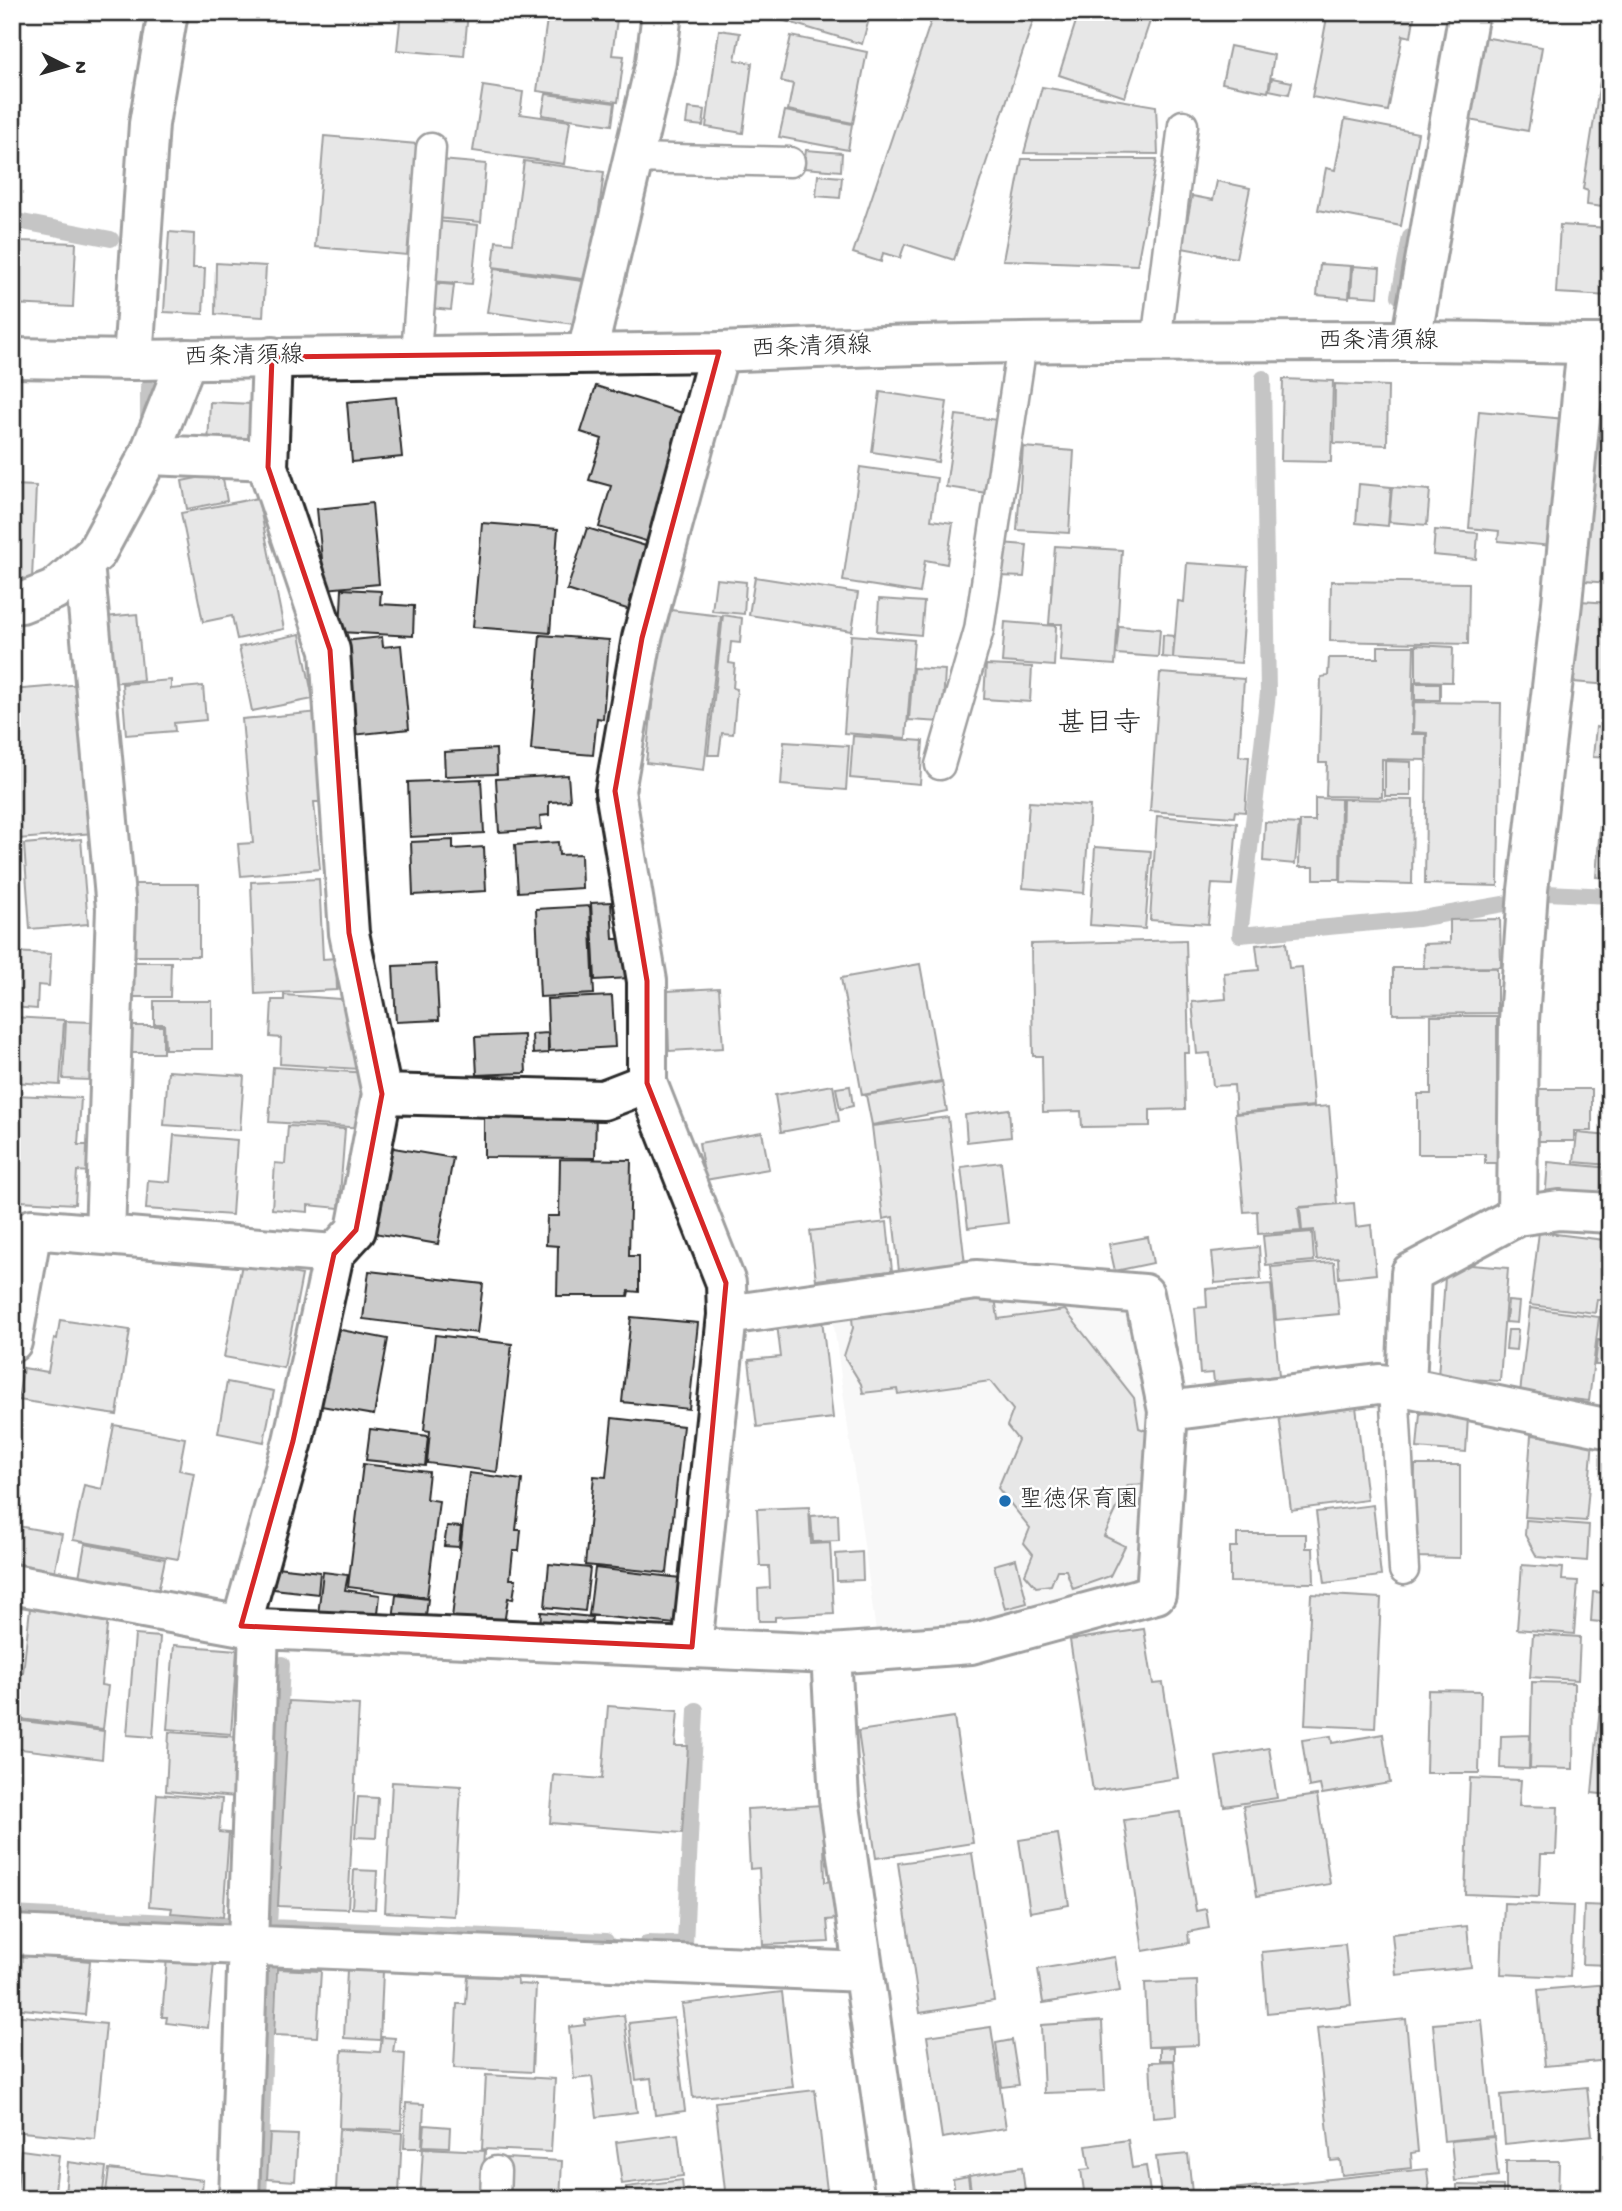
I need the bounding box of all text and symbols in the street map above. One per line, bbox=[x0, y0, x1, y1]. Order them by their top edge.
north arrow bbox=[32, 32, 102, 102]
text: N bbox=[67, 60, 91, 74]
street label: 西条清須線 bbox=[1318, 327, 1438, 357]
street label: 西条清須線 bbox=[750, 331, 871, 366]
street label: 西条清須線 bbox=[184, 341, 304, 374]
district label: 甚目寺 bbox=[1057, 708, 1141, 742]
place label: 聖徳保育園 bbox=[1019, 1486, 1139, 1516]
marker: 聖徳保育園 bbox=[997, 1493, 1013, 1509]

